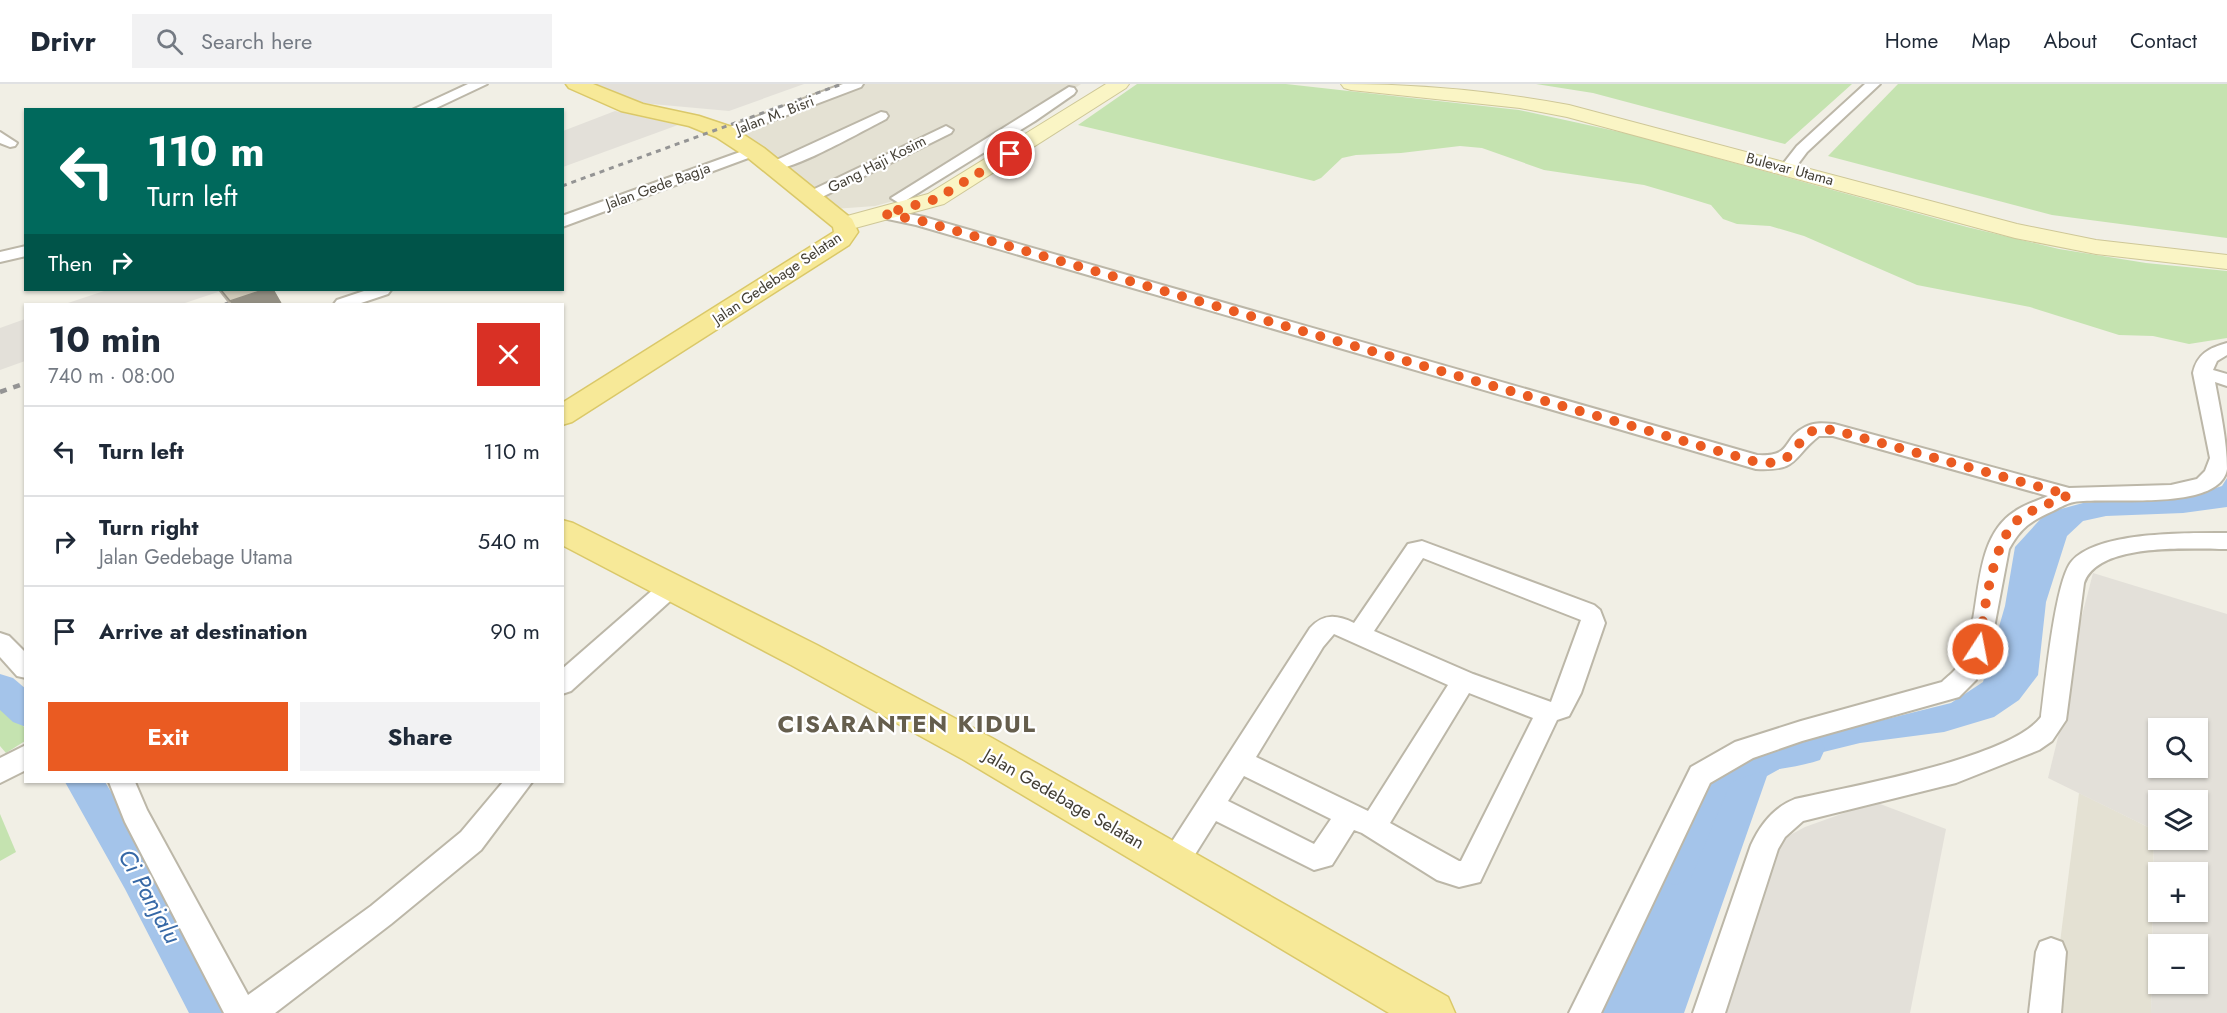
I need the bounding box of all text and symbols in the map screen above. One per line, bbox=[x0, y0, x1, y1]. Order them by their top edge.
search box bbox=[132, 14, 552, 68]
text: Drivr bbox=[30, 21, 96, 62]
icon: search bbox=[153, 25, 186, 58]
text: Search here bbox=[201, 25, 312, 57]
text: Home bbox=[1885, 26, 1938, 56]
text: Map bbox=[1971, 26, 2011, 56]
text: About bbox=[2044, 26, 2097, 56]
text: Contact bbox=[2130, 26, 2197, 56]
street label: Jalan M. Bisri bbox=[731, 90, 817, 141]
text: 110 m bbox=[147, 121, 265, 182]
pin bbox=[984, 128, 1035, 179]
street label: Gang Haji Kosim bbox=[824, 130, 930, 198]
icon: left bbox=[48, 132, 126, 210]
icon: arrive bbox=[993, 137, 1026, 170]
street label: Bulevar Utama bbox=[1744, 147, 1836, 191]
street label: Jalan Gede Bagja bbox=[601, 157, 713, 216]
text: Turn left bbox=[147, 177, 237, 216]
street label: Jalan Gedebage Selatan bbox=[706, 227, 846, 331]
icon: right bbox=[105, 246, 138, 279]
text: Then bbox=[48, 247, 93, 279]
text: 10 min bbox=[48, 313, 161, 365]
button: close bbox=[477, 323, 540, 386]
text: 740 m · 08:00 bbox=[48, 362, 175, 391]
icon: left bbox=[48, 435, 81, 468]
text: Turn left bbox=[99, 435, 184, 467]
text: 110 m bbox=[483, 435, 540, 467]
text: Turn right bbox=[99, 511, 199, 543]
icon: right bbox=[48, 525, 81, 558]
text: 540 m bbox=[478, 525, 540, 557]
text: Jalan Gedebage Utama bbox=[99, 543, 293, 572]
icon: arrive bbox=[48, 615, 81, 648]
text: Arrive at destination bbox=[99, 615, 308, 647]
text: 90 m bbox=[490, 615, 540, 647]
position arrow bbox=[1946, 617, 2010, 681]
button: Exit bbox=[48, 702, 288, 771]
button: Share bbox=[300, 702, 540, 771]
district label: CISARANTEN KIDUL bbox=[777, 706, 1037, 741]
map controls bbox=[2148, 718, 2208, 994]
button: search bbox=[2148, 718, 2208, 778]
street label: Jalan Gedebage Selatan bbox=[977, 741, 1149, 856]
button: layers bbox=[2148, 790, 2208, 850]
water label: Ci Panjalu bbox=[110, 842, 190, 950]
button: + bbox=[2148, 862, 2208, 922]
button: − bbox=[2148, 934, 2208, 994]

